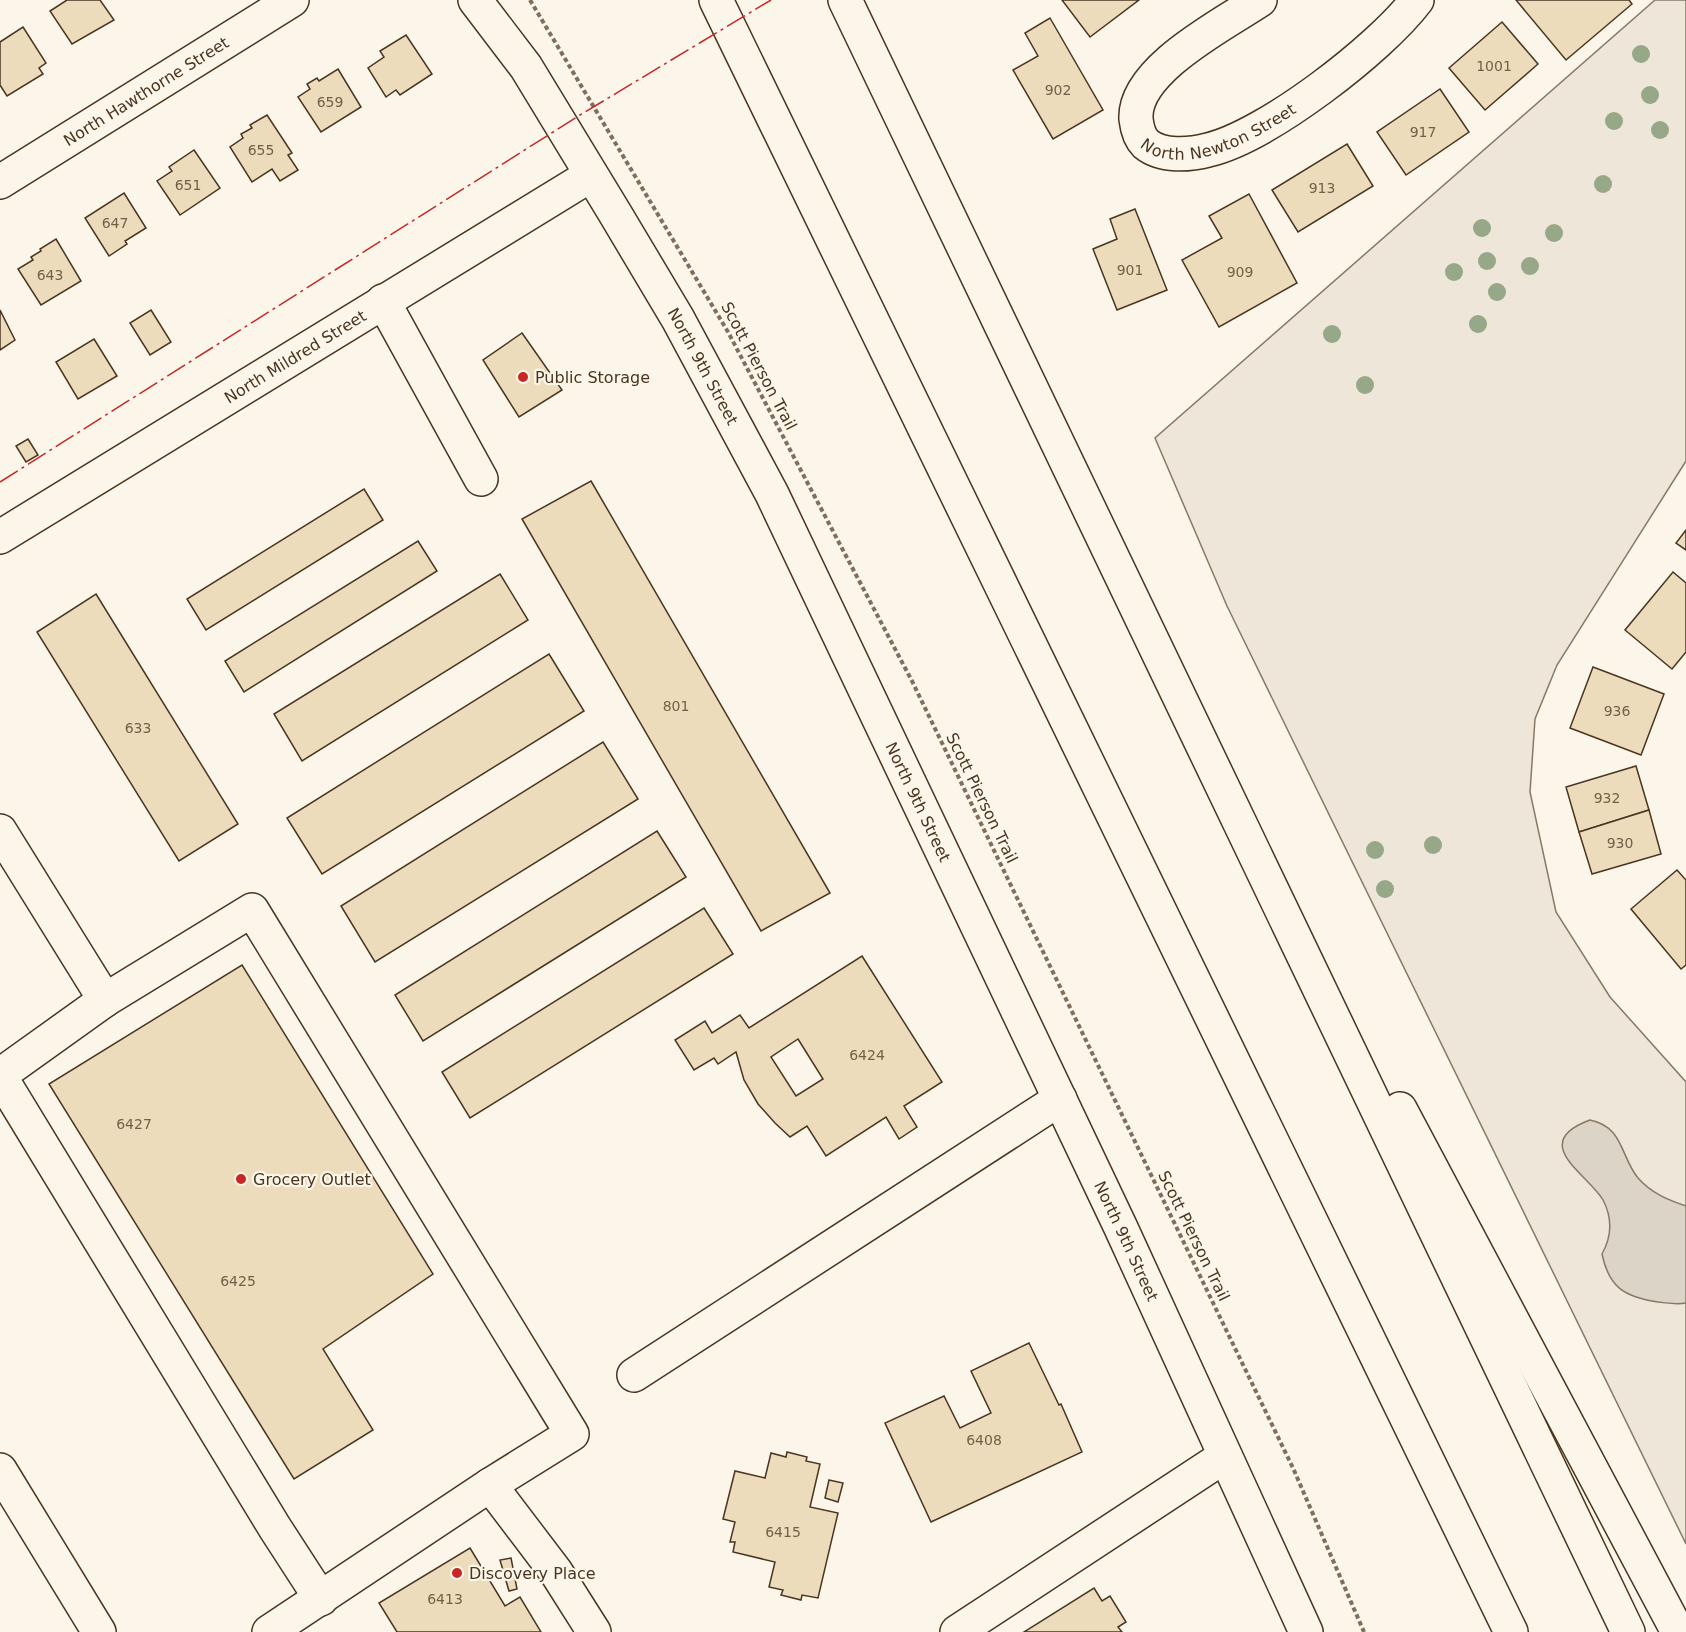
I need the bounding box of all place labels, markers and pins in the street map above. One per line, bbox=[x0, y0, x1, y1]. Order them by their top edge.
place label: Public Storage bbox=[535, 368, 650, 387]
marker: Public Storage bbox=[516, 370, 530, 384]
place label: Grocery Outlet bbox=[253, 1170, 371, 1189]
marker: Grocery Outlet bbox=[234, 1172, 248, 1186]
place label: Discovery Place bbox=[469, 1564, 596, 1583]
marker: Discovery Place bbox=[450, 1566, 464, 1580]

